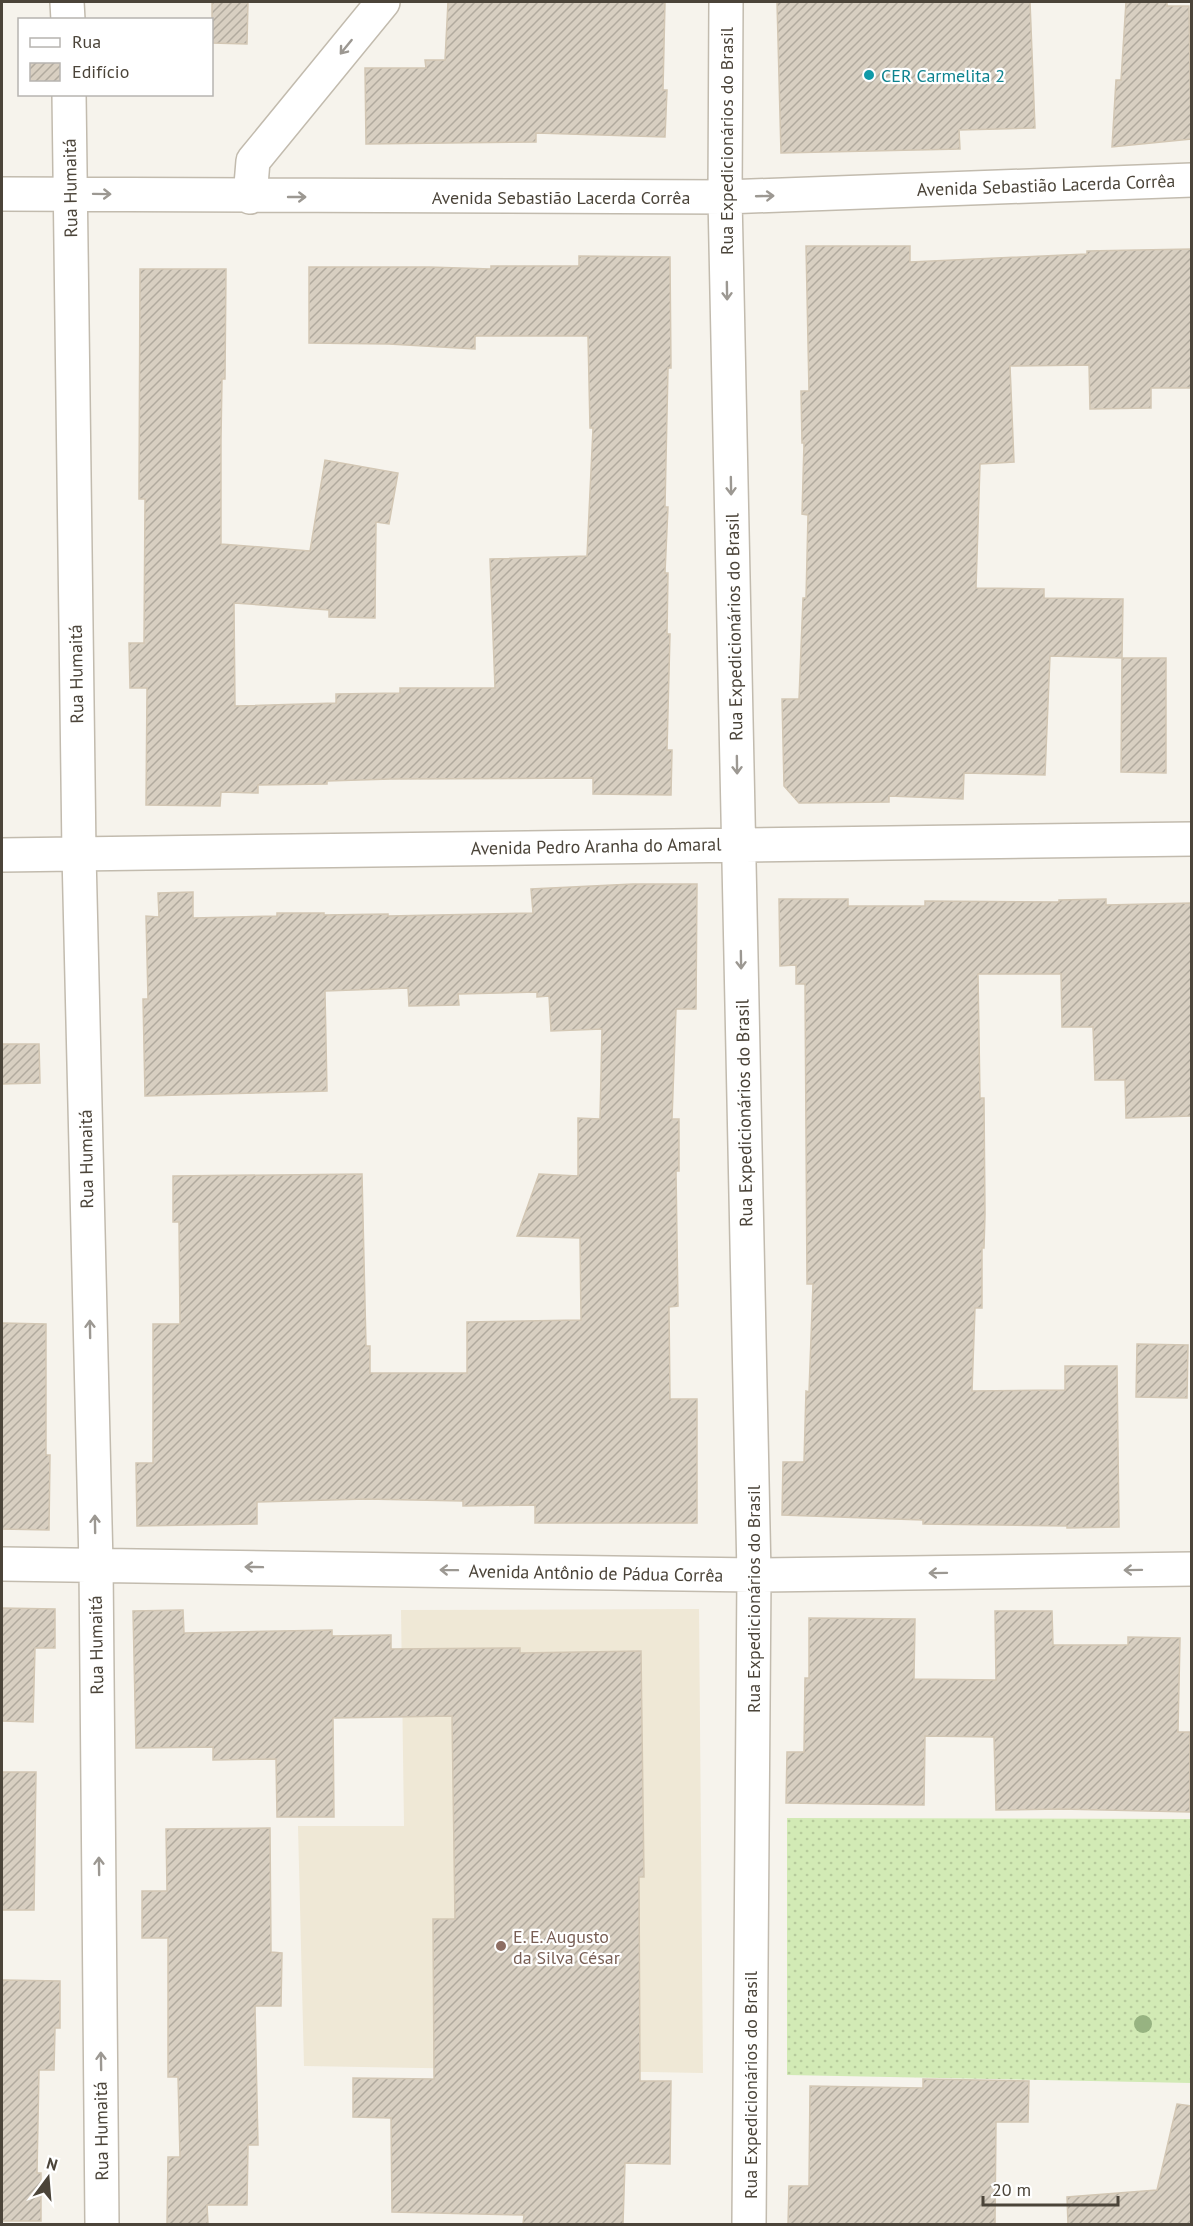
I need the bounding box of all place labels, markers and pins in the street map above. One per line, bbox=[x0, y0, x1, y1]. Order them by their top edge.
place label: CER Carmelita 2 bbox=[881, 64, 1005, 87]
marker: CER Carmelita 2 bbox=[862, 68, 876, 82]
place label: E. E. Augusto da Silva César bbox=[513, 1925, 620, 1969]
marker: E. E. Augusto da Silva César bbox=[494, 1939, 508, 1953]

